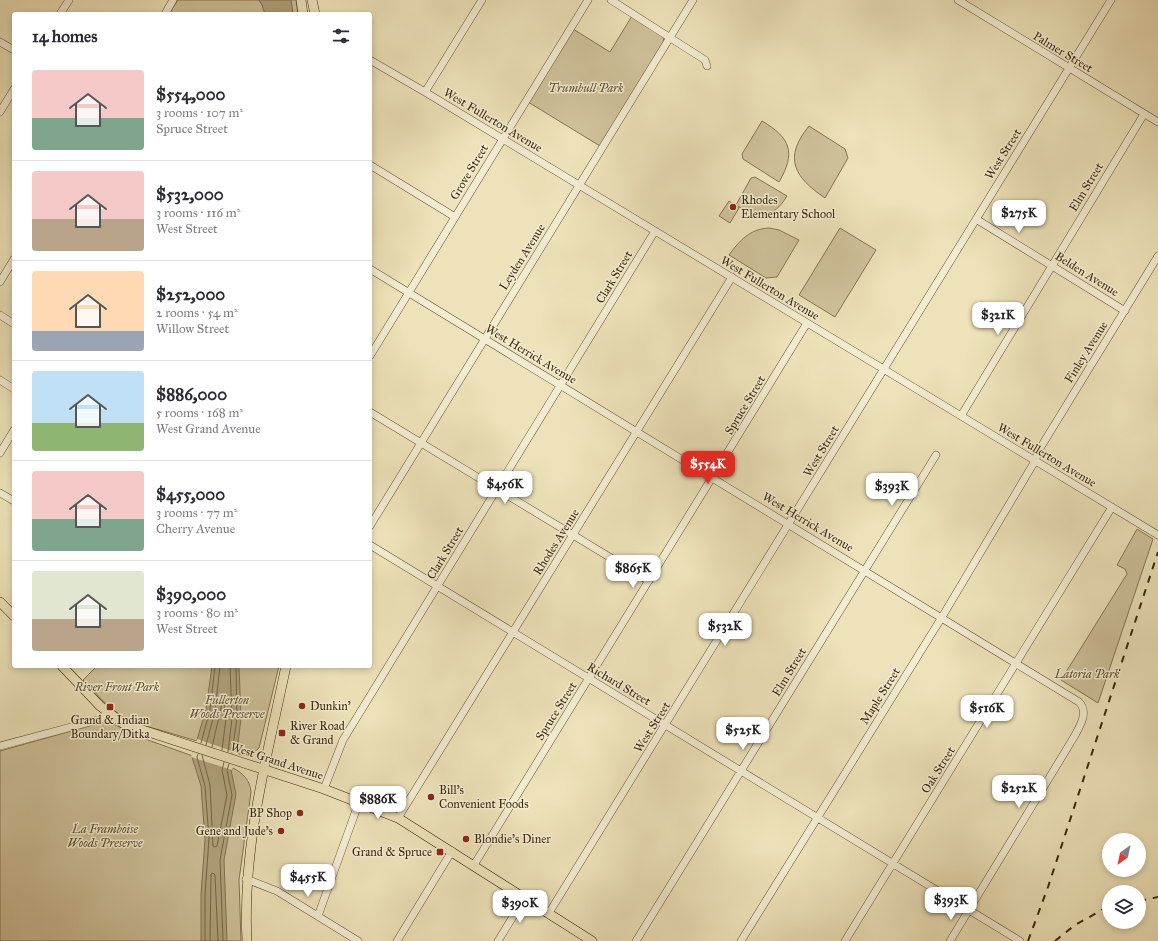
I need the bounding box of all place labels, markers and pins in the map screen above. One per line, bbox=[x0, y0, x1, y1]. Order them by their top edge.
place label: Rhodes Elementary School bbox=[741, 193, 836, 221]
pin: $275K bbox=[991, 200, 1047, 234]
marker: Rhodes Elementary School bbox=[728, 202, 738, 212]
pin: $321K bbox=[970, 302, 1026, 336]
pin: $554K bbox=[680, 451, 736, 485]
pin: $456K bbox=[477, 471, 533, 505]
pin: $393K bbox=[864, 473, 920, 507]
pin: $865K bbox=[605, 555, 661, 589]
pin: $532K bbox=[697, 613, 753, 647]
pin: $516K bbox=[959, 695, 1015, 729]
place label: Dunkin' bbox=[310, 699, 351, 713]
marker: Dunkin' bbox=[297, 701, 307, 711]
marker: Grand & Indian Boundary/Ditka bbox=[105, 702, 115, 712]
place label: Grand & Indian Boundary/Ditka bbox=[70, 713, 150, 741]
pin: $525K bbox=[715, 717, 771, 751]
place label: River Road & Grand bbox=[290, 719, 345, 747]
marker: River Road & Grand bbox=[277, 728, 287, 738]
pin: $252K bbox=[991, 775, 1047, 809]
place label: Bill's Convenient Foods bbox=[439, 783, 529, 811]
pin: $886K bbox=[350, 786, 406, 820]
marker: Bill's Convenient Foods bbox=[426, 792, 436, 802]
place label: BP Shop bbox=[249, 806, 292, 820]
marker: BP Shop bbox=[295, 808, 305, 818]
place label: Gene and Jude's bbox=[196, 824, 273, 839]
marker: Gene and Jude's bbox=[276, 826, 286, 836]
place label: Blondie's Diner bbox=[474, 832, 551, 846]
marker: Blondie's Diner bbox=[461, 834, 471, 844]
place label: Grand & Spruce bbox=[352, 845, 432, 859]
marker: Grand & Spruce bbox=[435, 847, 445, 857]
pin: $455K bbox=[280, 864, 336, 898]
pin: $393K bbox=[923, 887, 979, 921]
pin: $390K bbox=[492, 890, 548, 924]

